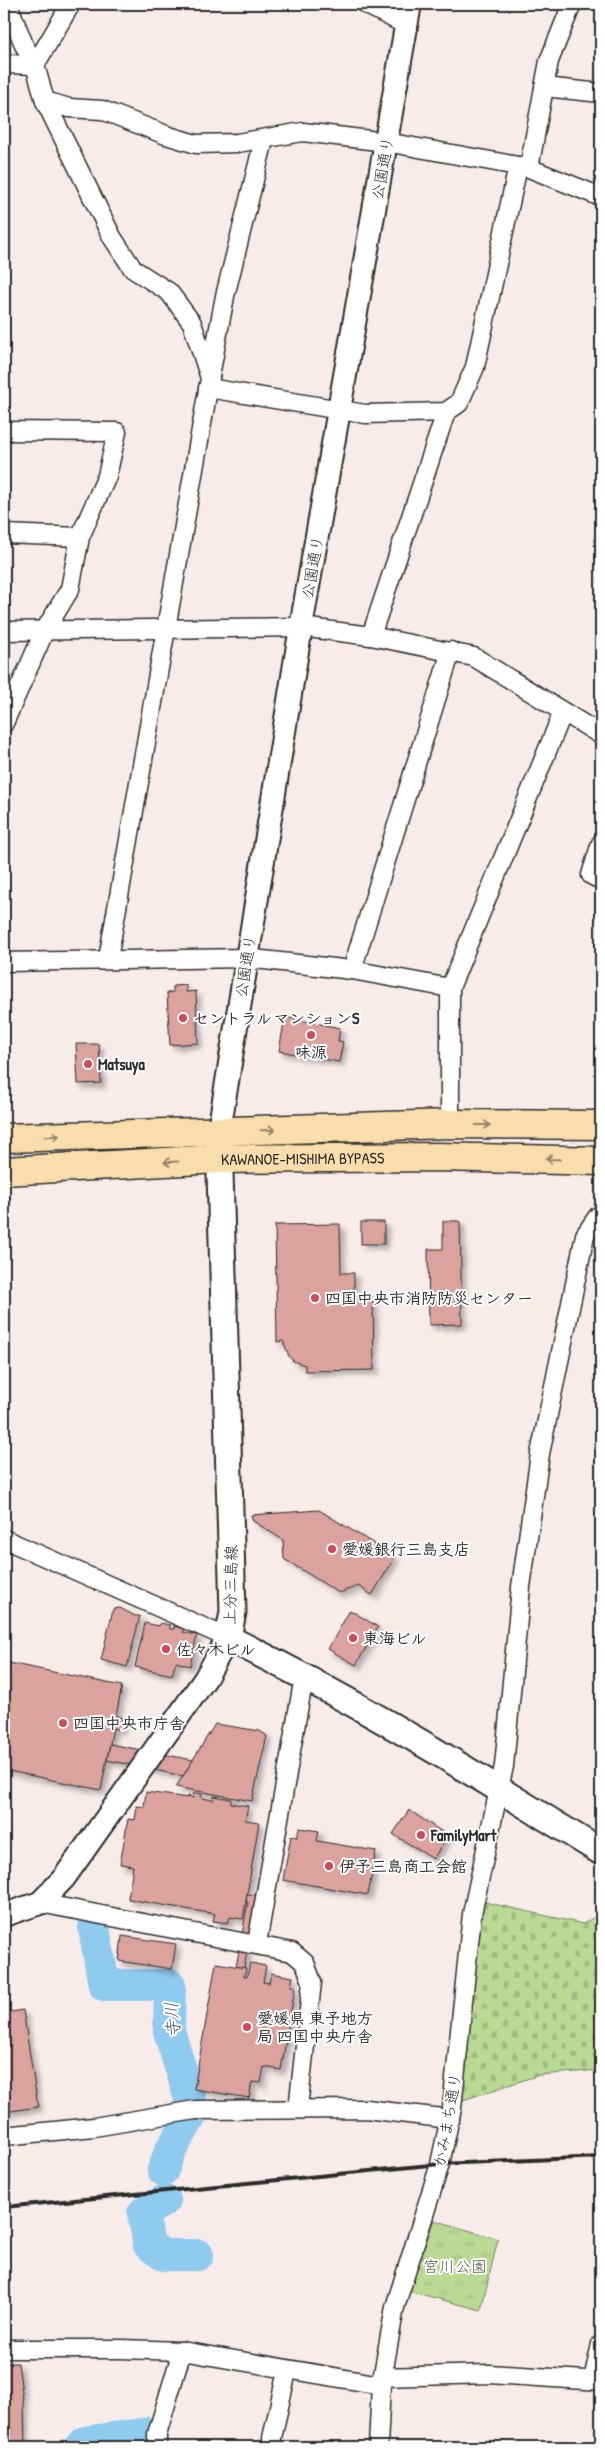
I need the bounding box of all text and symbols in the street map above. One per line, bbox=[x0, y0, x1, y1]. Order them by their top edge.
street label: 公園通り bbox=[366, 135, 398, 201]
street label: 公園通り bbox=[296, 534, 328, 600]
street label: 公園通り bbox=[229, 933, 261, 999]
place label: セントラルマンションS bbox=[193, 1007, 360, 1029]
marker: セントラルマンションS bbox=[177, 1012, 189, 1024]
marker: 味源 bbox=[305, 1029, 317, 1041]
place label: 味源 bbox=[295, 1041, 327, 1063]
place label: Matsuya bbox=[98, 1053, 146, 1076]
marker: Matsuya bbox=[82, 1058, 94, 1070]
one-way arrow bbox=[474, 1120, 491, 1130]
one-way arrow bbox=[260, 1125, 276, 1134]
one-way arrow bbox=[44, 1132, 60, 1141]
street label: KAWANOE-MISHIMA BYPASS bbox=[221, 1146, 385, 1170]
one-way arrow bbox=[545, 1155, 561, 1164]
one-way arrow bbox=[163, 1157, 179, 1166]
place label: 四国中央市消防防災センター bbox=[325, 1287, 533, 1309]
marker: 四国中央市消防防災センター bbox=[309, 1292, 321, 1304]
place label: 愛媛銀行三島支店 bbox=[342, 1538, 470, 1560]
marker: 愛媛銀行三島支店 bbox=[326, 1543, 338, 1555]
street label: 上分三島線 bbox=[218, 1545, 242, 1625]
place label: 東海ビル bbox=[363, 1627, 427, 1649]
marker: 東海ビル bbox=[347, 1632, 359, 1644]
place label: 佐々木ビル bbox=[176, 1638, 256, 1660]
marker: 佐々木ビル bbox=[160, 1643, 172, 1655]
place label: 四国中央市庁舎 bbox=[73, 1712, 185, 1734]
marker: 四国中央市庁舎 bbox=[57, 1717, 69, 1729]
place label: FamilyMart bbox=[430, 1824, 497, 1847]
marker: FamilyMart bbox=[415, 1829, 427, 1841]
place label: 伊予三島商工会館 bbox=[339, 1855, 467, 1877]
marker: 伊予三島商工会館 bbox=[323, 1860, 335, 1872]
water label: 寺川 bbox=[158, 2001, 186, 2039]
place label: 愛媛県 東予地方 局 四国中央庁舎 bbox=[257, 2007, 373, 2047]
marker: 愛媛県 東予地方 局 四国中央庁舎 bbox=[241, 2021, 253, 2033]
street label: かみまち通り bbox=[428, 2071, 466, 2169]
park label: 宮川公園 bbox=[423, 2255, 487, 2277]

